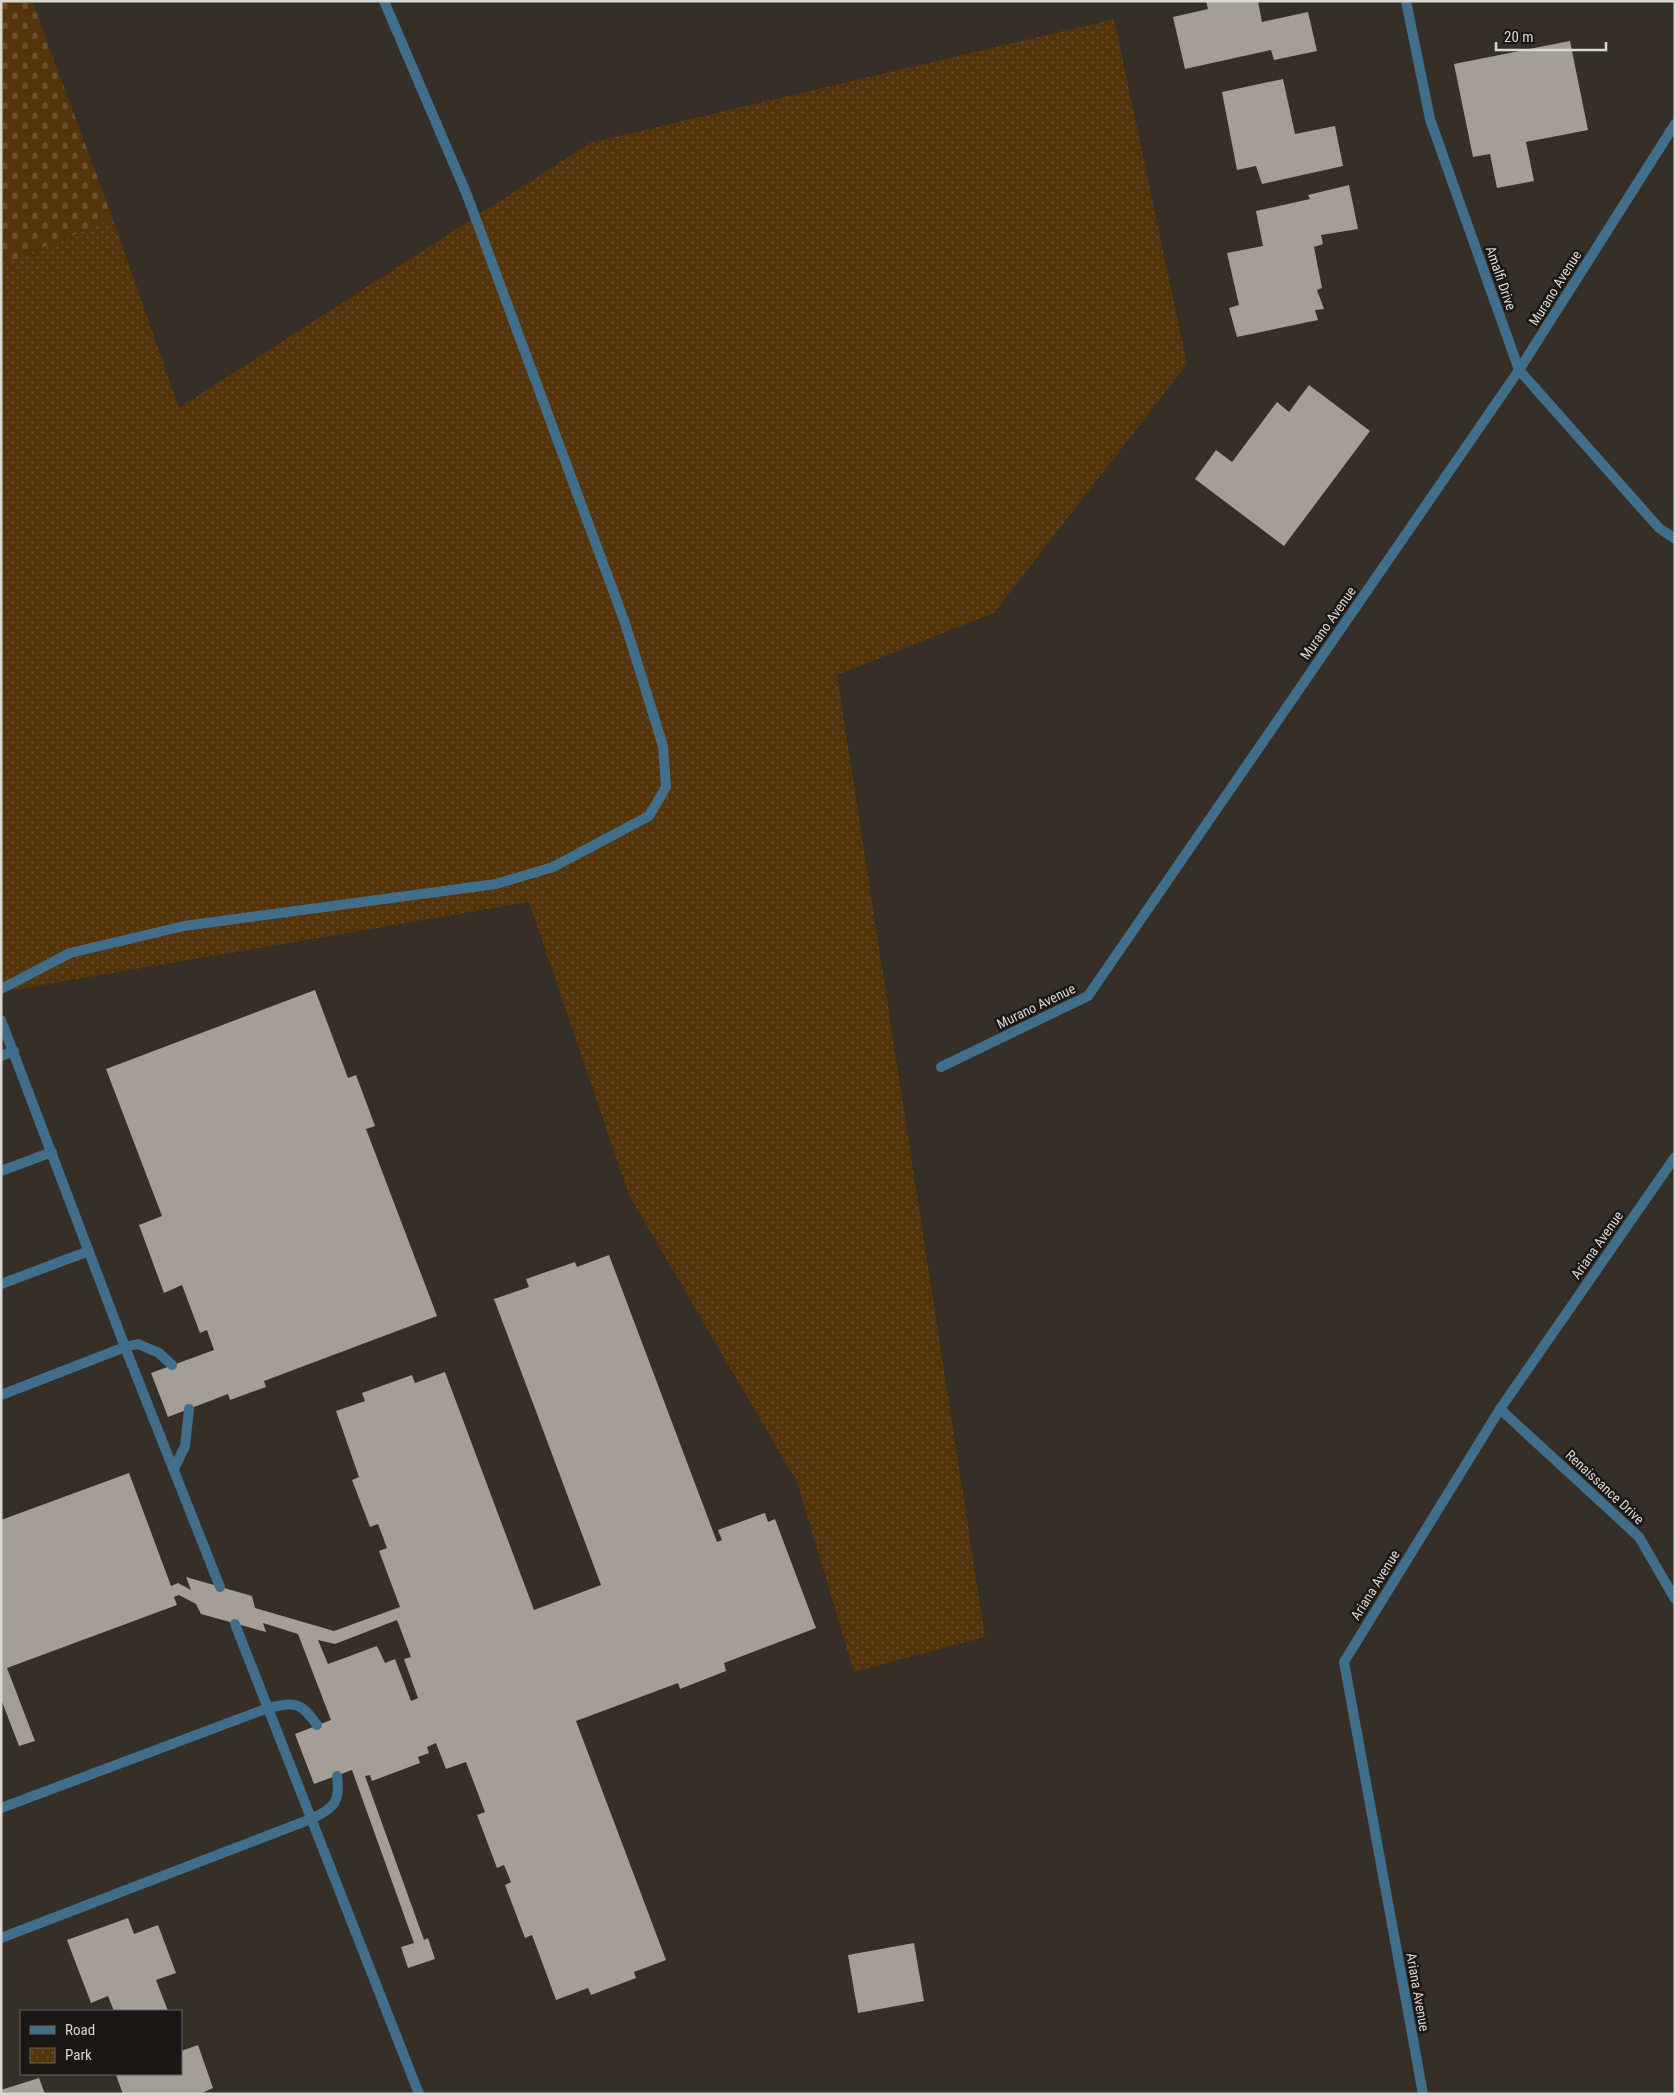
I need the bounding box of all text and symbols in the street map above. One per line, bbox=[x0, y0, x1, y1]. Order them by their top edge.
scale bar bbox=[1496, 20, 1606, 52]
text: 20 m bbox=[1504, 28, 1534, 46]
street label: Amalfi Drive bbox=[1483, 244, 1520, 312]
street label: Murano Avenue bbox=[1526, 247, 1585, 328]
street label: Murano Avenue bbox=[1297, 583, 1359, 663]
street label: Murano Avenue bbox=[994, 980, 1078, 1032]
street label: Ariana Avenue bbox=[1568, 1208, 1627, 1282]
street label: Renaissance Drive bbox=[1563, 1447, 1648, 1528]
street label: Ariana Avenue bbox=[1347, 1547, 1403, 1623]
street label: Ariana Avenue bbox=[1403, 1952, 1433, 2033]
legend bbox=[20, 2010, 182, 2075]
text: Road bbox=[65, 2021, 95, 2039]
text: Park bbox=[65, 2046, 92, 2064]

